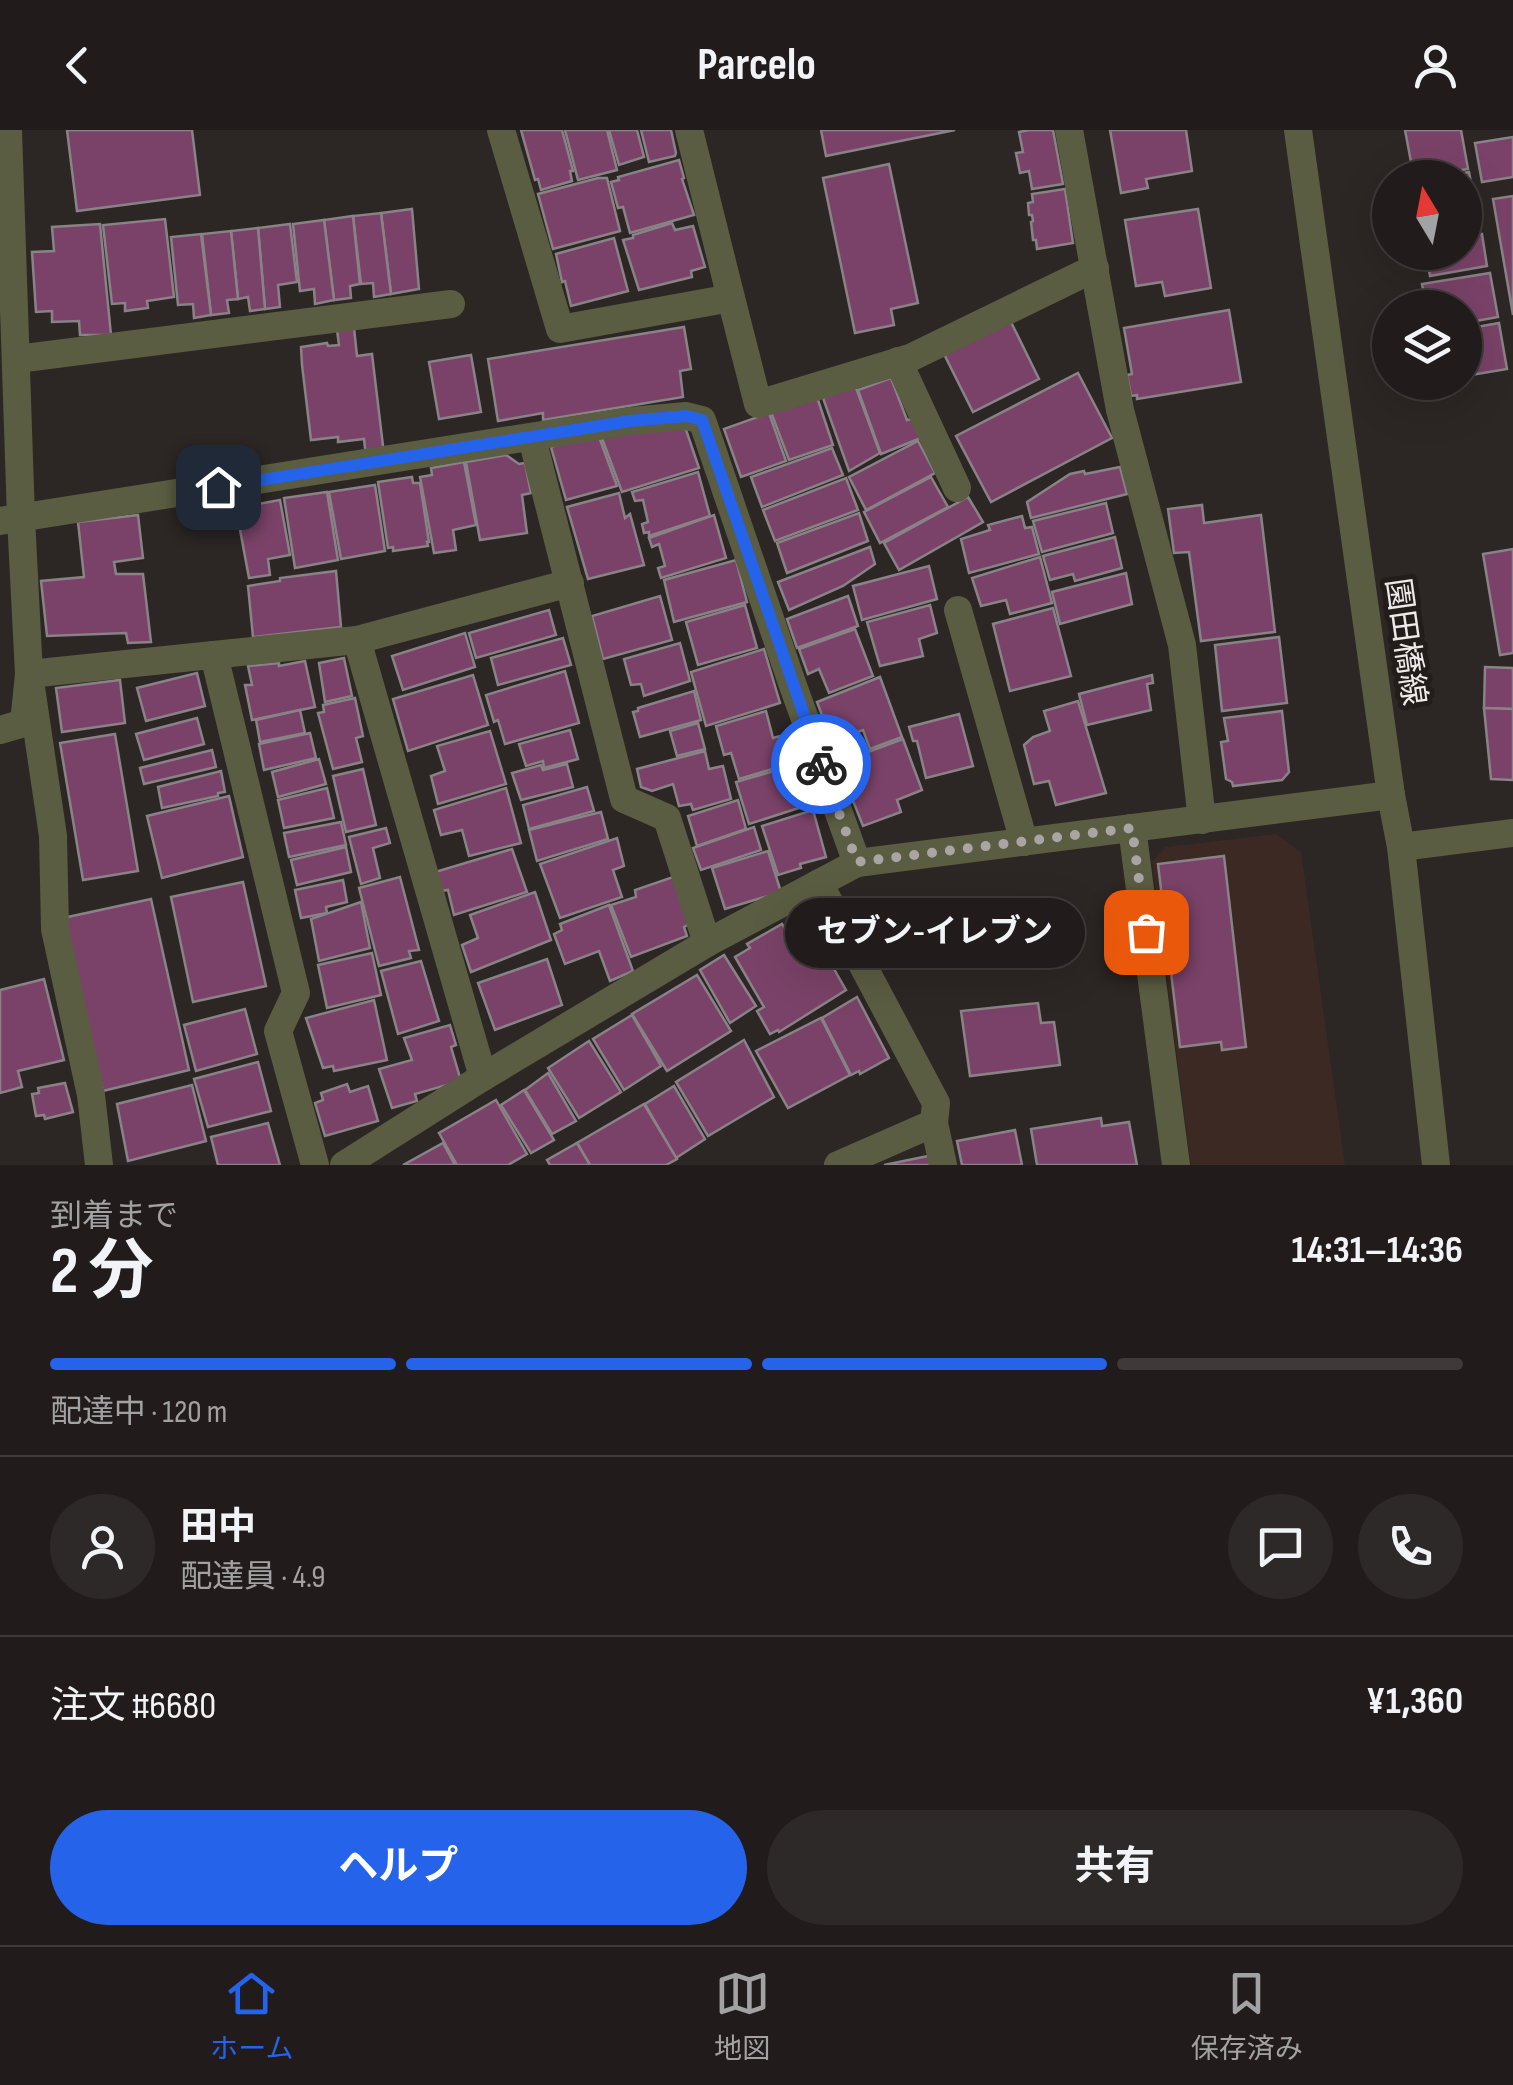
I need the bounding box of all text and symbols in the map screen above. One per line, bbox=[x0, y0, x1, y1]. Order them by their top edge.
icon: back bbox=[50, 38, 105, 93]
text: Parcelo bbox=[697, 38, 816, 93]
icon: person bbox=[1408, 38, 1463, 93]
north arrow bbox=[1372, 160, 1482, 270]
map controls bbox=[1372, 160, 1482, 400]
button: layers bbox=[1372, 290, 1482, 400]
pin bbox=[176, 445, 261, 530]
icon: home bbox=[191, 460, 246, 515]
street label: 園田橋線 bbox=[1377, 576, 1433, 708]
courier bbox=[771, 714, 871, 814]
icon: bike bbox=[794, 737, 849, 792]
pin bbox=[1104, 890, 1189, 975]
callout: セブン-イレブン bbox=[786, 897, 1086, 967]
icon: bag bbox=[1119, 905, 1174, 960]
text: セブン-イレブン bbox=[817, 913, 1053, 952]
text: 到着まで bbox=[50, 1197, 178, 1236]
text: 14:31–14:36 bbox=[1291, 1228, 1463, 1273]
text: 2 分 bbox=[50, 1234, 154, 1312]
text: 配達中 · 120 m bbox=[50, 1393, 227, 1432]
button: person bbox=[50, 1494, 155, 1599]
button: chat bbox=[1228, 1494, 1333, 1599]
button: phone bbox=[1358, 1494, 1463, 1599]
text: 田中 bbox=[180, 1505, 256, 1550]
text: 配達員 · 4.9 bbox=[180, 1558, 325, 1597]
text: ¥1,360 bbox=[1366, 1679, 1463, 1724]
text: 注文 #6680 bbox=[50, 1684, 216, 1729]
button: ヘルプ bbox=[50, 1810, 747, 1925]
button: 共有 bbox=[767, 1810, 1463, 1925]
tab: ホーム bbox=[210, 1966, 293, 2066]
tab: 地図 bbox=[714, 1966, 770, 2066]
tab: 保存済み bbox=[1191, 1966, 1303, 2066]

